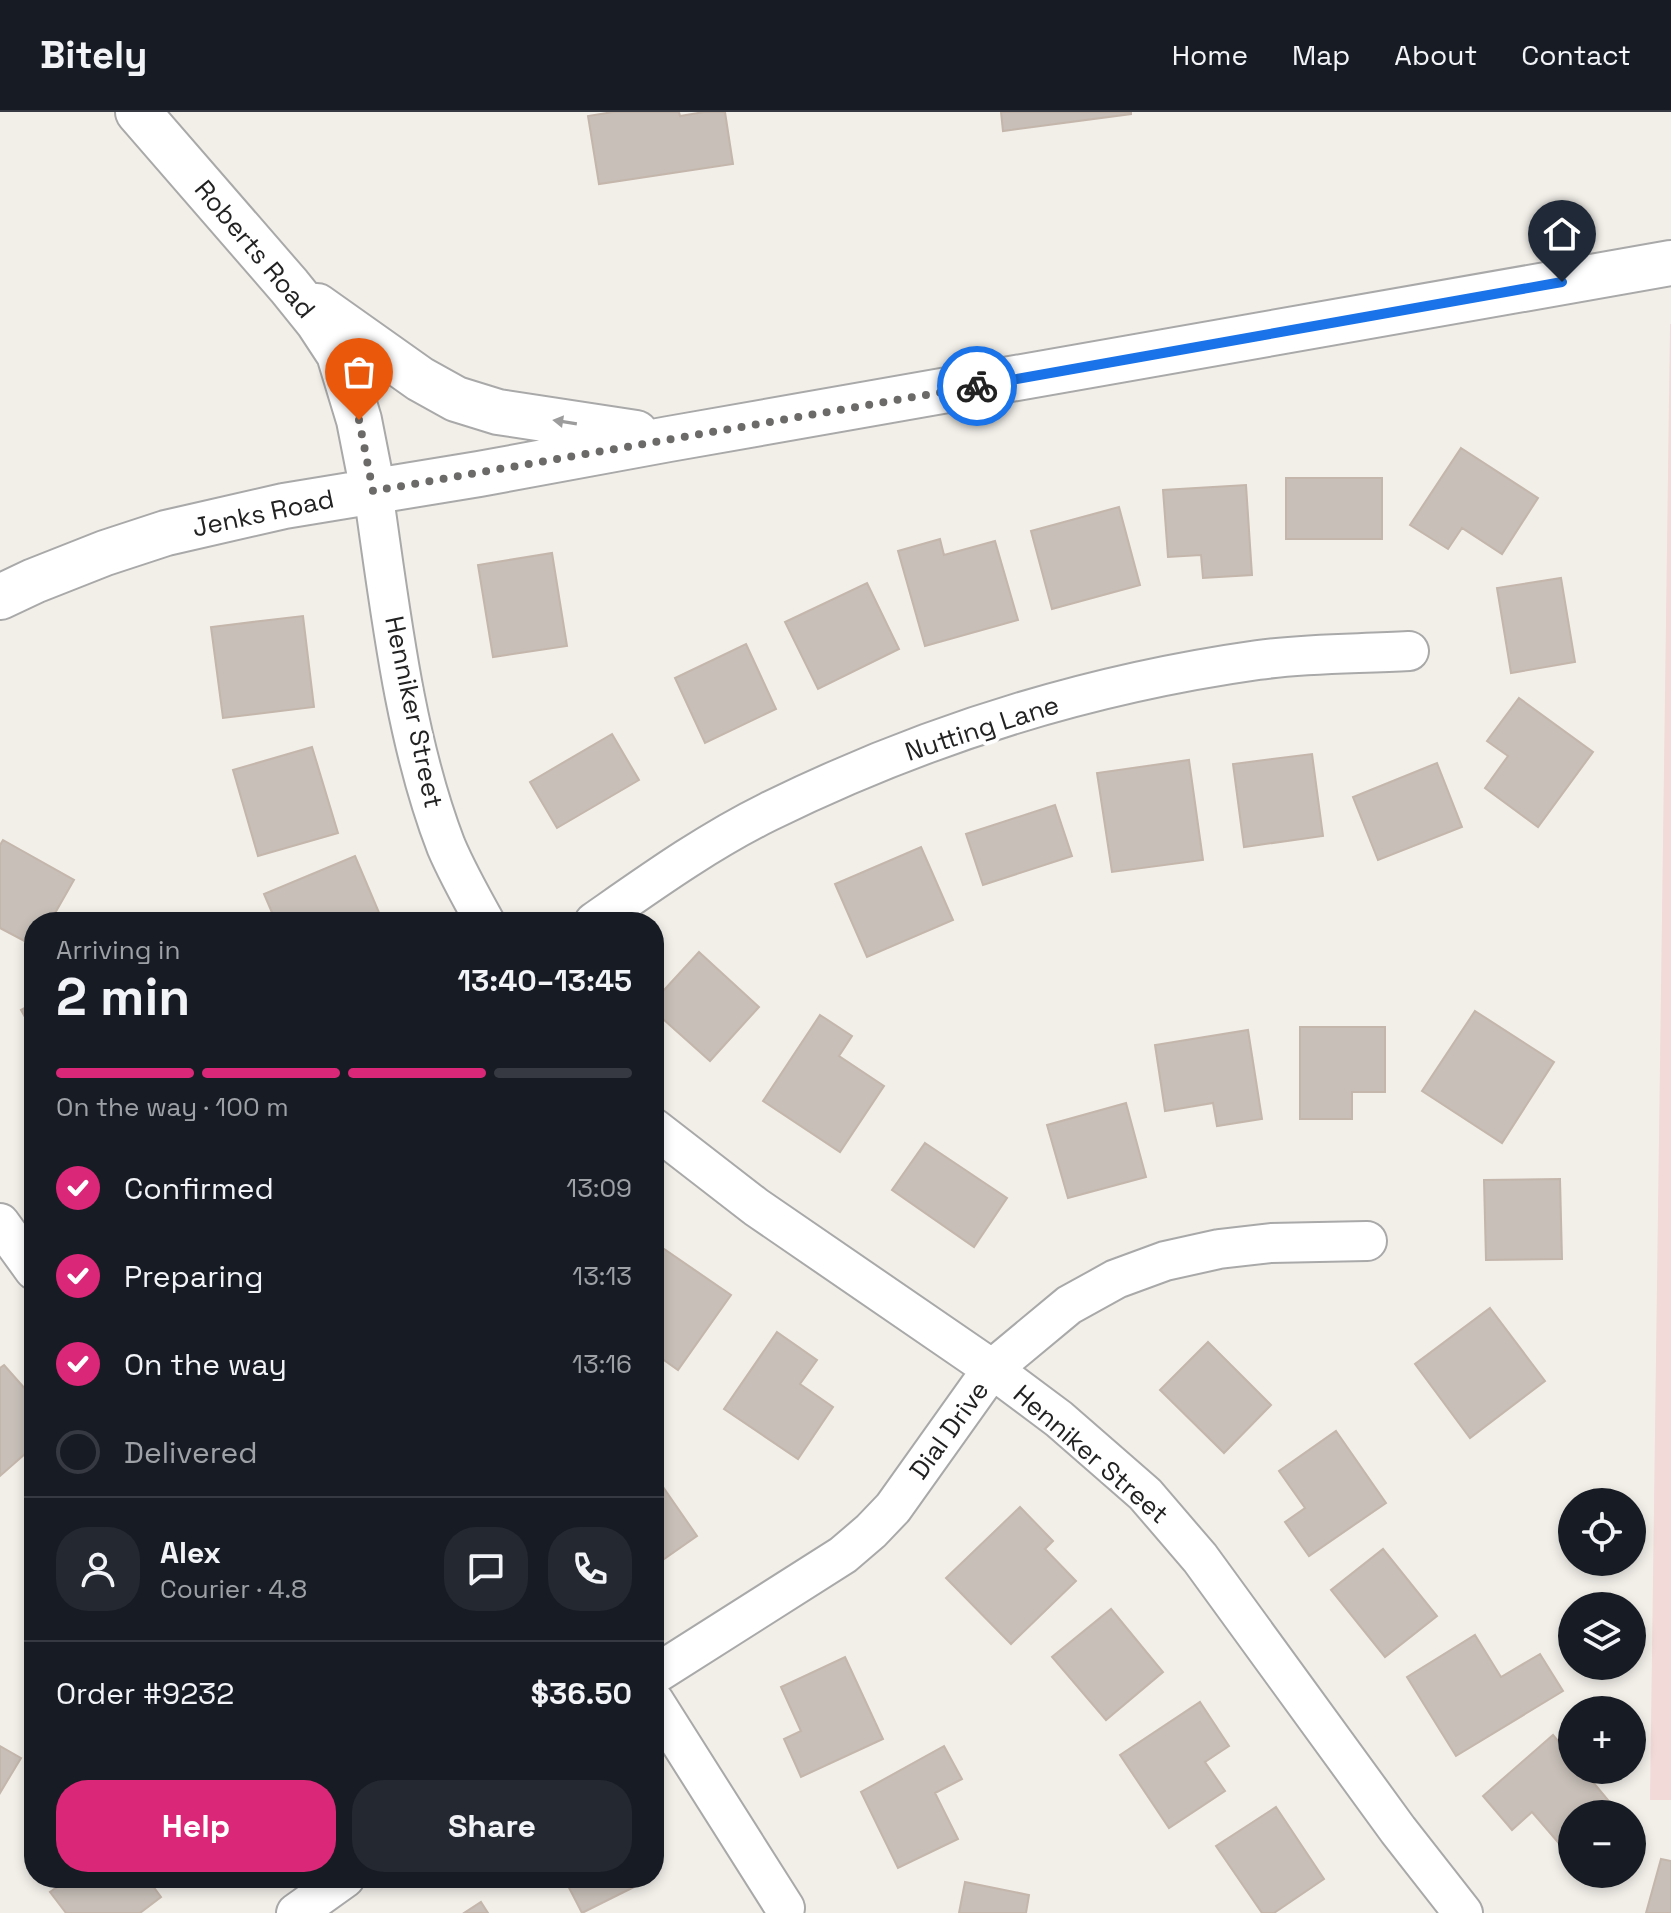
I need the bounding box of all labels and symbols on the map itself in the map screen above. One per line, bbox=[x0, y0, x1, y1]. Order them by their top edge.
street label: Roberts Road bbox=[187, 173, 323, 325]
pin bbox=[1528, 200, 1596, 282]
pin bbox=[325, 338, 393, 420]
courier bbox=[937, 346, 1017, 426]
one-way arrow bbox=[552, 415, 577, 428]
street label: Jenks Road bbox=[189, 481, 337, 545]
street label: Henniker Street bbox=[377, 613, 451, 811]
street label: Nutting Lane bbox=[901, 687, 1063, 769]
street label: Dial Drive bbox=[902, 1374, 996, 1486]
street label: Henniker Street bbox=[1006, 1377, 1176, 1531]

